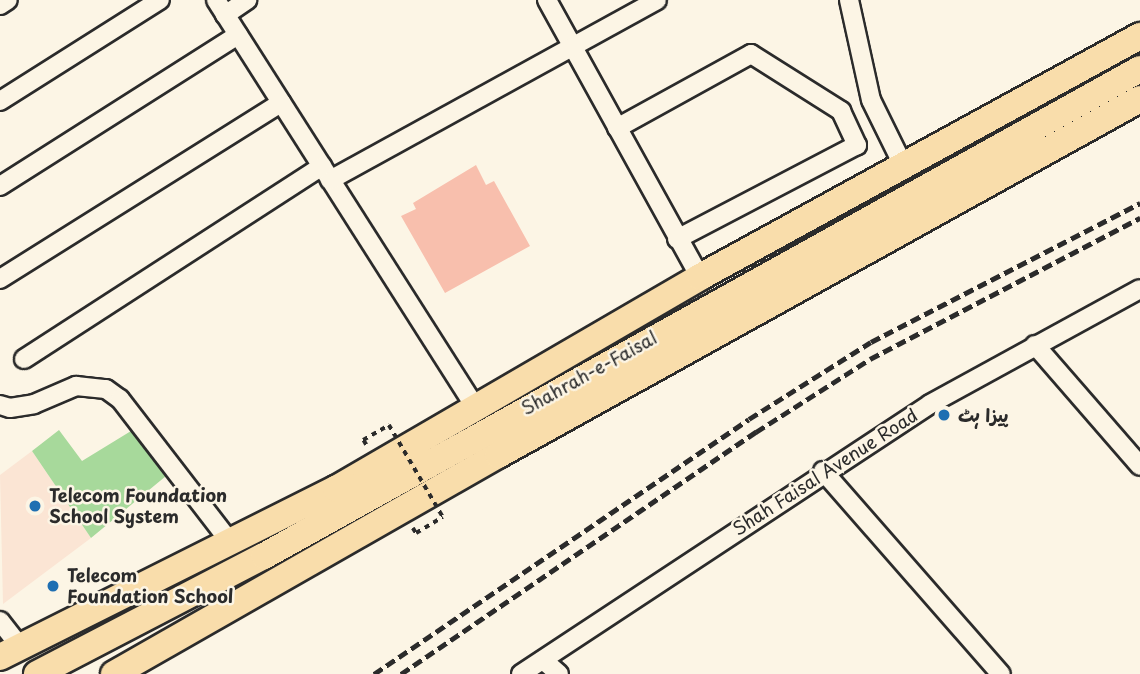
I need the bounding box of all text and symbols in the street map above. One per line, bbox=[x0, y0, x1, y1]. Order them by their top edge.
street label: Shahrah-e-Faisal bbox=[517, 327, 661, 419]
street label: Shah Faisal Avenue Road bbox=[727, 403, 923, 541]
place label: پیزا ہٹ bbox=[958, 404, 1009, 426]
marker: پیزا ہٹ bbox=[936, 407, 952, 423]
place label: Telecom Foundation School System bbox=[49, 485, 227, 528]
marker: Telecom Foundation School System bbox=[27, 498, 43, 514]
place label: Telecom Foundation School bbox=[67, 565, 234, 608]
marker: Telecom Foundation School bbox=[45, 578, 61, 594]

